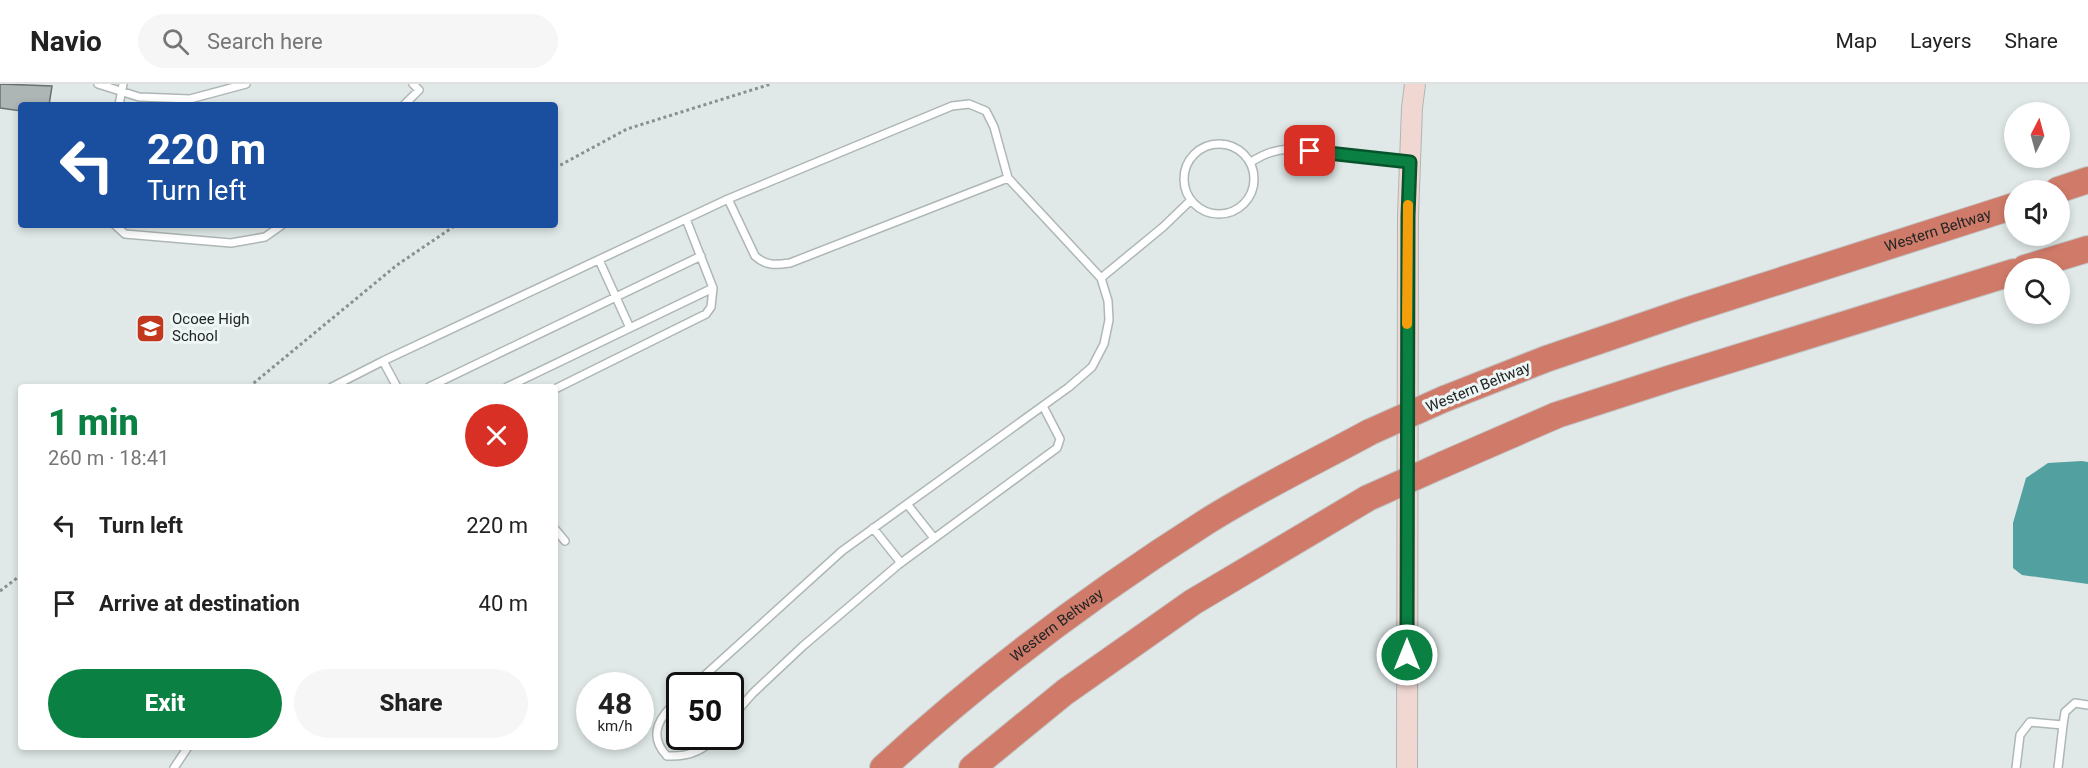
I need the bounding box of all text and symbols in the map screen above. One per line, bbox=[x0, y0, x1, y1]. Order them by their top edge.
search box bbox=[138, 14, 558, 68]
text: Navio bbox=[30, 25, 102, 58]
icon: search bbox=[159, 25, 192, 58]
text: Search here bbox=[207, 29, 323, 54]
text: Map bbox=[1835, 29, 1877, 53]
text: Layers bbox=[1910, 29, 1971, 53]
text: Share bbox=[2004, 29, 2058, 53]
north arrow bbox=[2004, 102, 2070, 168]
map controls bbox=[2004, 102, 2070, 324]
text: 220 m bbox=[147, 125, 266, 174]
pin bbox=[1284, 125, 1335, 176]
icon: left bbox=[48, 126, 126, 204]
icon: arrive bbox=[1293, 134, 1326, 167]
text: Turn left bbox=[147, 175, 247, 207]
button: sound bbox=[2004, 180, 2070, 246]
street label: Western Beltway bbox=[1882, 205, 1994, 256]
button: search bbox=[2004, 258, 2070, 324]
place label: Ocoee High School bbox=[172, 310, 249, 345]
school or university icon: Ocoee High School bbox=[135, 312, 167, 344]
street label: Western Beltway bbox=[1423, 358, 1533, 416]
text: 1 min bbox=[48, 402, 139, 444]
button: close bbox=[465, 404, 528, 467]
text: 260 m · 18:41 bbox=[48, 446, 169, 470]
icon: left bbox=[48, 509, 81, 542]
text: Turn left bbox=[99, 513, 183, 538]
text: 220 m bbox=[466, 513, 528, 538]
street label: Western Beltway bbox=[1007, 585, 1107, 666]
icon: arrive bbox=[48, 587, 81, 620]
text: Arrive at destination bbox=[99, 591, 300, 616]
text: 40 m bbox=[479, 591, 528, 616]
position arrow bbox=[1375, 623, 1439, 687]
button: Exit bbox=[48, 669, 282, 738]
button: Share bbox=[294, 669, 528, 738]
speed limit sign: 50 bbox=[666, 672, 744, 750]
text: 48 bbox=[598, 686, 632, 721]
text: km/h bbox=[597, 717, 633, 735]

